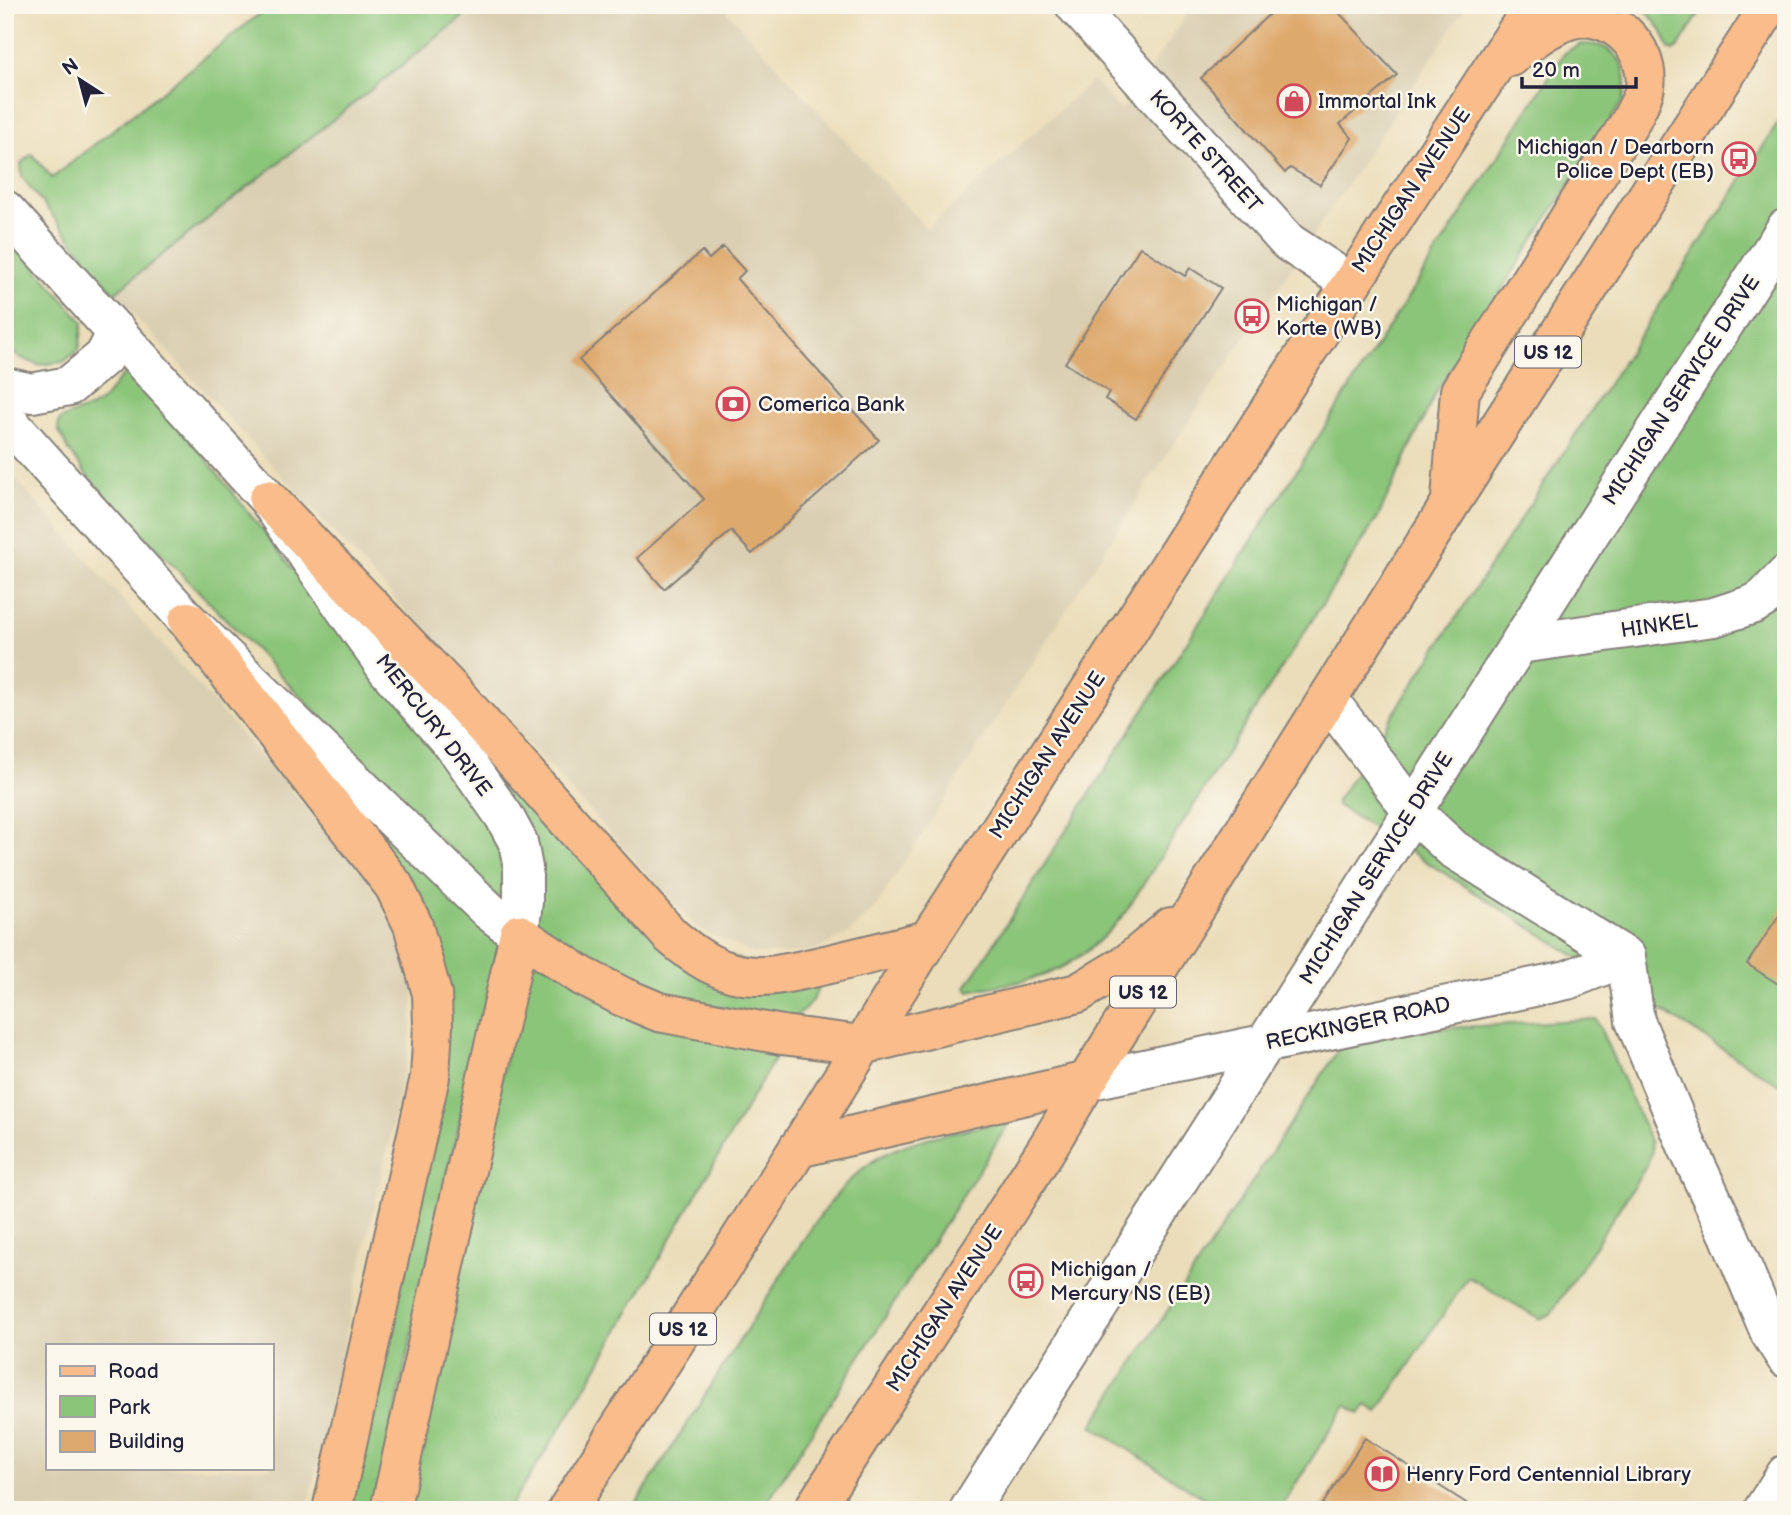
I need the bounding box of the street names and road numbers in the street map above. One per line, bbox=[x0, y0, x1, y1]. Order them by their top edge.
street label: KORTE STREET bbox=[1144, 85, 1267, 218]
street label: MICHIGAN AVENUE bbox=[1347, 103, 1476, 278]
street label: MICHIGAN SERVICE DRIVE bbox=[1598, 270, 1765, 510]
road number: US 12 bbox=[1515, 336, 1581, 368]
street label: HINKEL bbox=[1619, 608, 1699, 643]
street label: MERCURY DRIVE bbox=[370, 649, 497, 801]
street label: MICHIGAN AVENUE bbox=[984, 667, 1111, 843]
street label: MICHIGAN SERVICE DRIVE bbox=[1294, 747, 1458, 989]
road number: US 12 bbox=[1110, 976, 1176, 1008]
street label: RECKINGER ROAD bbox=[1264, 992, 1453, 1055]
street label: MICHIGAN AVENUE bbox=[881, 1220, 1008, 1396]
road number: US 12 bbox=[650, 1314, 716, 1344]

